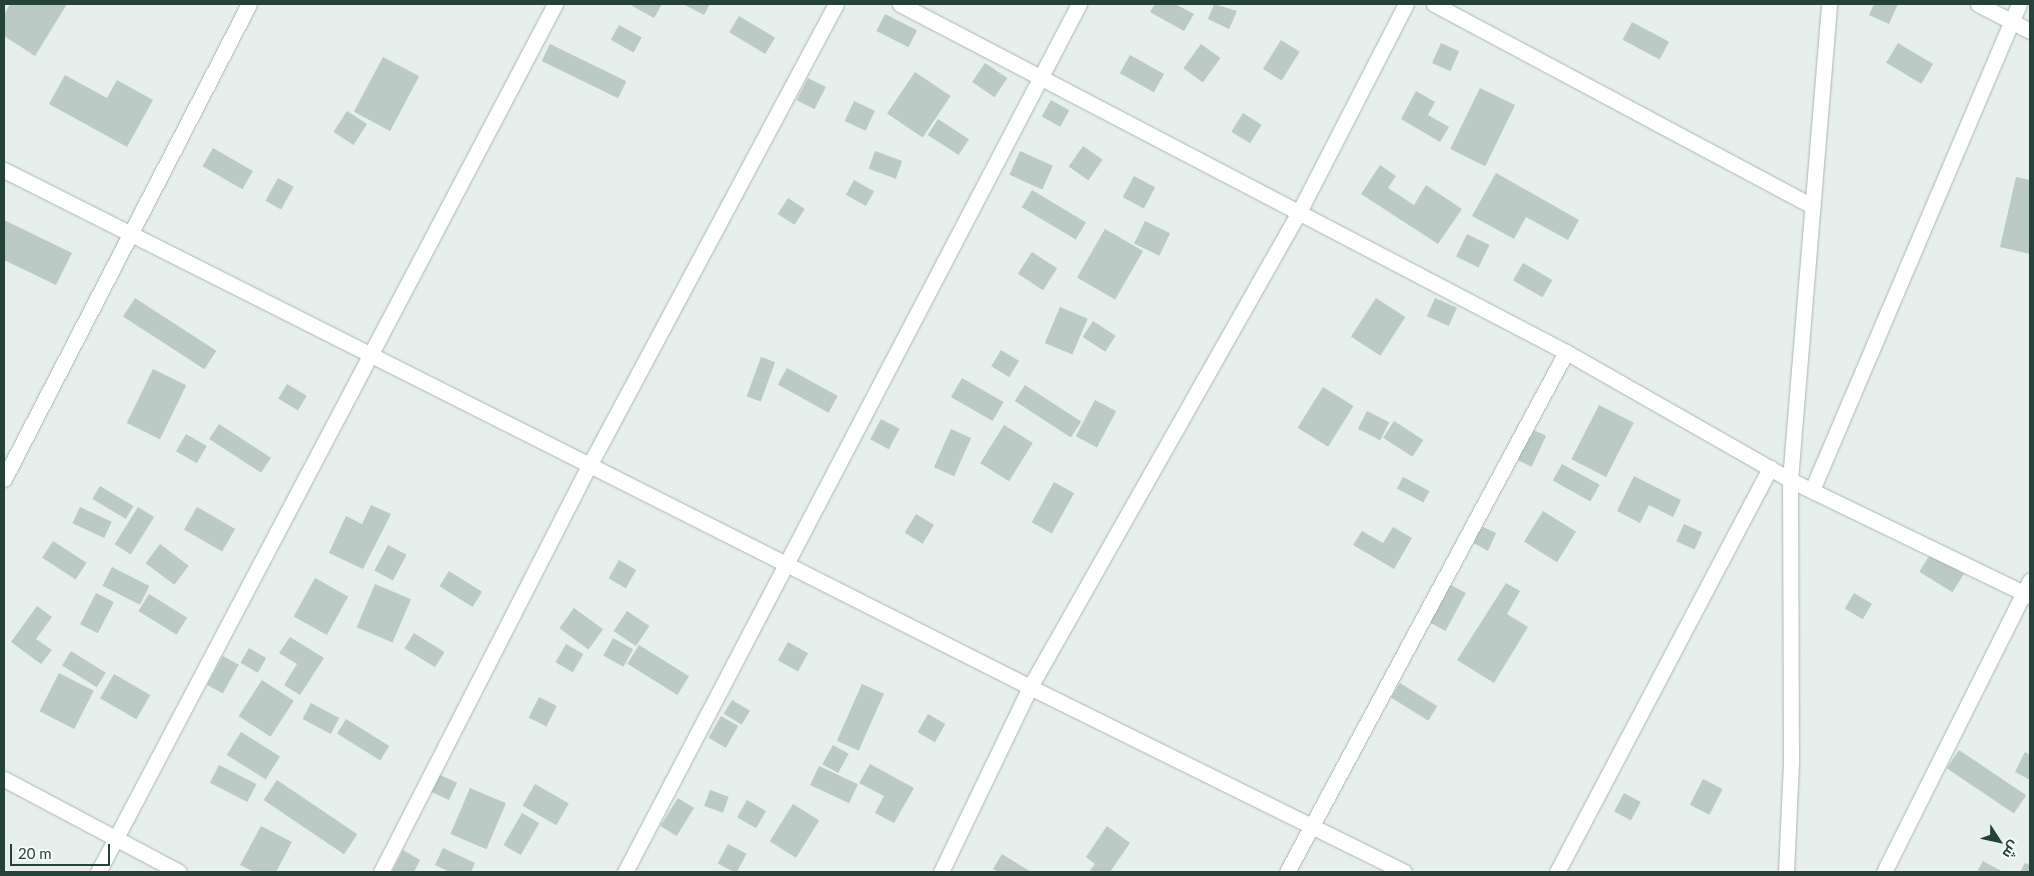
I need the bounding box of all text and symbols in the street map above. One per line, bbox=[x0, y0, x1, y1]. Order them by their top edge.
north arrow bbox=[1974, 816, 2024, 866]
scale bar bbox=[12, 834, 112, 866]
text: ش bbox=[2000, 838, 2024, 862]
text: 20 m bbox=[18, 844, 52, 862]

